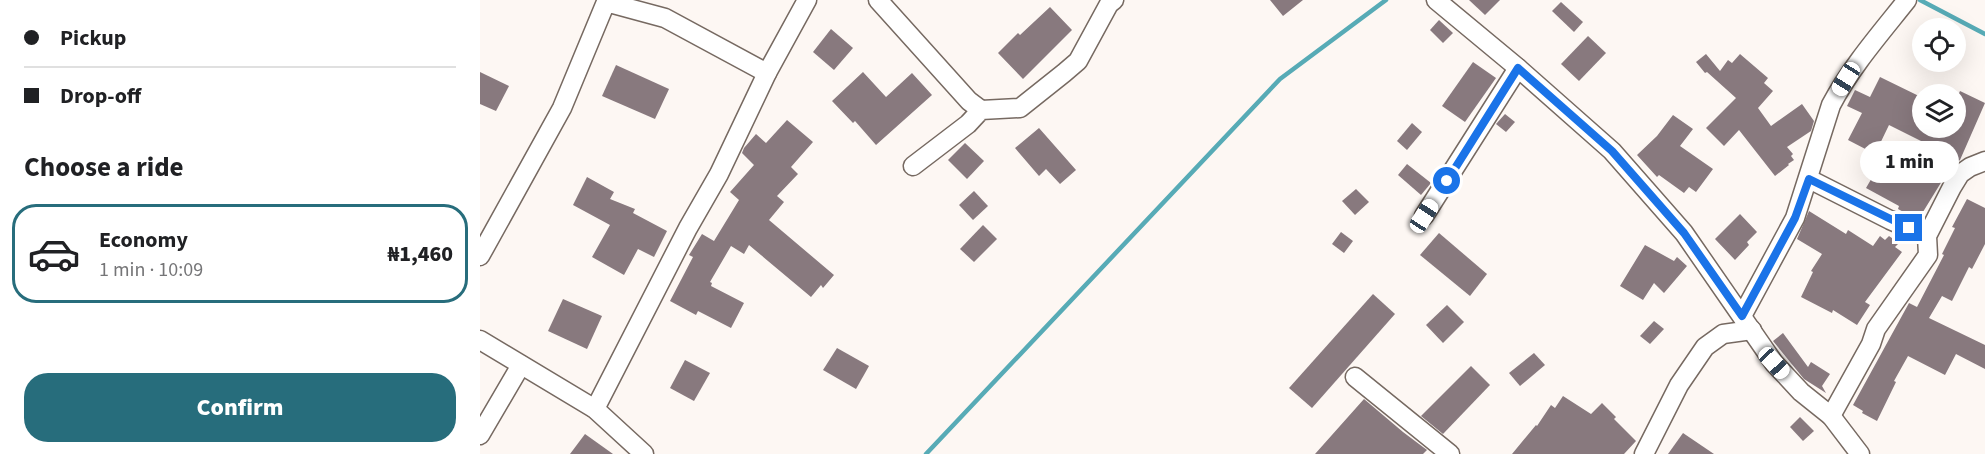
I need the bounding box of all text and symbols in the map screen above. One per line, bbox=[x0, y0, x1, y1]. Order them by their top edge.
map controls bbox=[1912, 18, 1966, 138]
button: locate bbox=[1912, 18, 1966, 72]
text: Pickup bbox=[60, 22, 126, 54]
car bbox=[1829, 59, 1863, 99]
text: Drop-off bbox=[60, 80, 141, 112]
button: layers bbox=[1912, 84, 1966, 138]
callout: 1 min bbox=[1860, 141, 1958, 183]
text: Choose a ride bbox=[24, 148, 184, 187]
text: 1 min bbox=[1885, 148, 1934, 176]
route start bbox=[1433, 167, 1460, 194]
car bbox=[1407, 196, 1441, 236]
route end bbox=[1895, 214, 1922, 241]
text: Economy bbox=[99, 224, 188, 256]
icon: car bbox=[27, 227, 81, 281]
text: ₦1,460 bbox=[387, 238, 453, 270]
text: 1 min · 10:09 bbox=[99, 256, 203, 284]
car bbox=[1755, 344, 1793, 382]
button: Confirm bbox=[24, 373, 456, 442]

